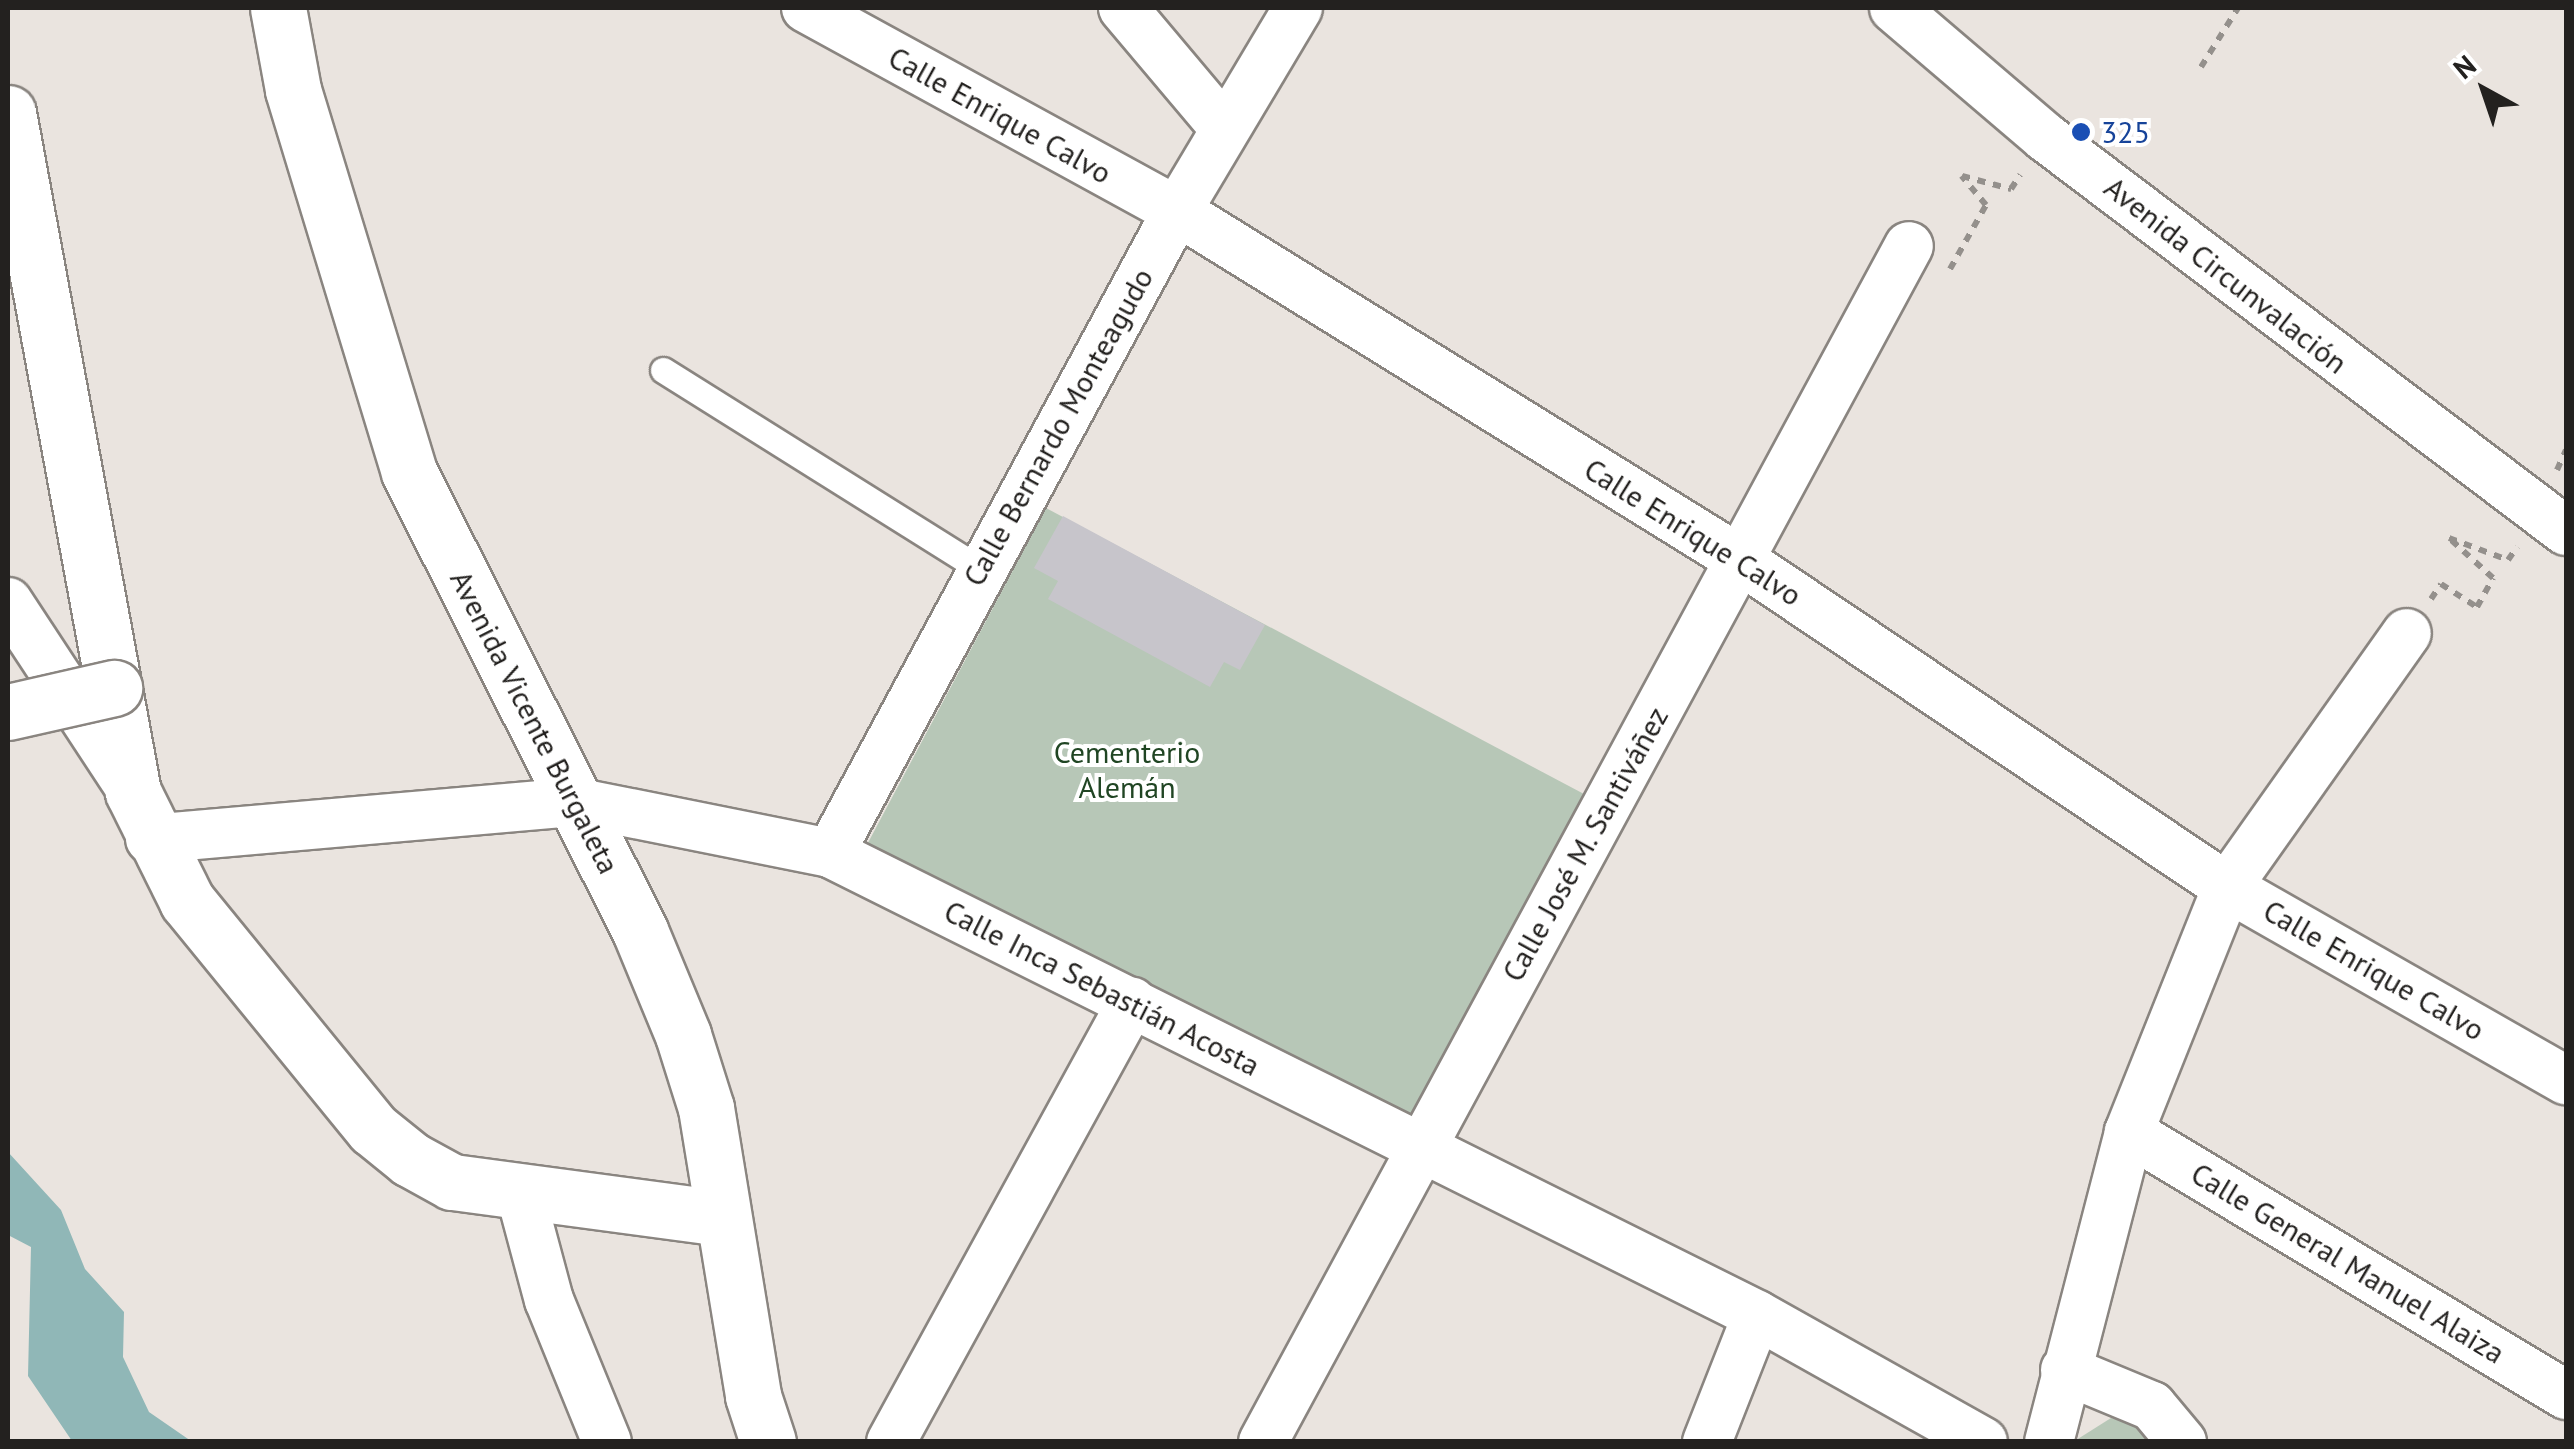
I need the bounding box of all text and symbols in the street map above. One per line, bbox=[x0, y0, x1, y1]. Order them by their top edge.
street label: Calle Enrique Calvo bbox=[882, 39, 1118, 191]
north arrow bbox=[2434, 40, 2534, 140]
text: N bbox=[2445, 47, 2483, 87]
place label: 325 bbox=[2101, 114, 2150, 150]
marker: 325 bbox=[2070, 121, 2092, 143]
street label: Avenida Circunvalación bbox=[2098, 169, 2354, 381]
street label: Calle Bernardo Monteagudo bbox=[956, 262, 1160, 592]
street label: Calle Enrique Calvo bbox=[1578, 451, 1808, 613]
street label: Avenida Vicente Burgaleta bbox=[443, 564, 627, 880]
street label: Calle José M. Santiváñez bbox=[1494, 699, 1676, 989]
park label: Cementerio Alemán bbox=[1054, 734, 1200, 804]
street label: Calle Enrique Calvo bbox=[2257, 892, 2491, 1048]
street label: Calle Inca Sebastián Acosta bbox=[938, 893, 1266, 1083]
street label: Calle General Manuel Alaiza bbox=[2184, 1155, 2512, 1371]

